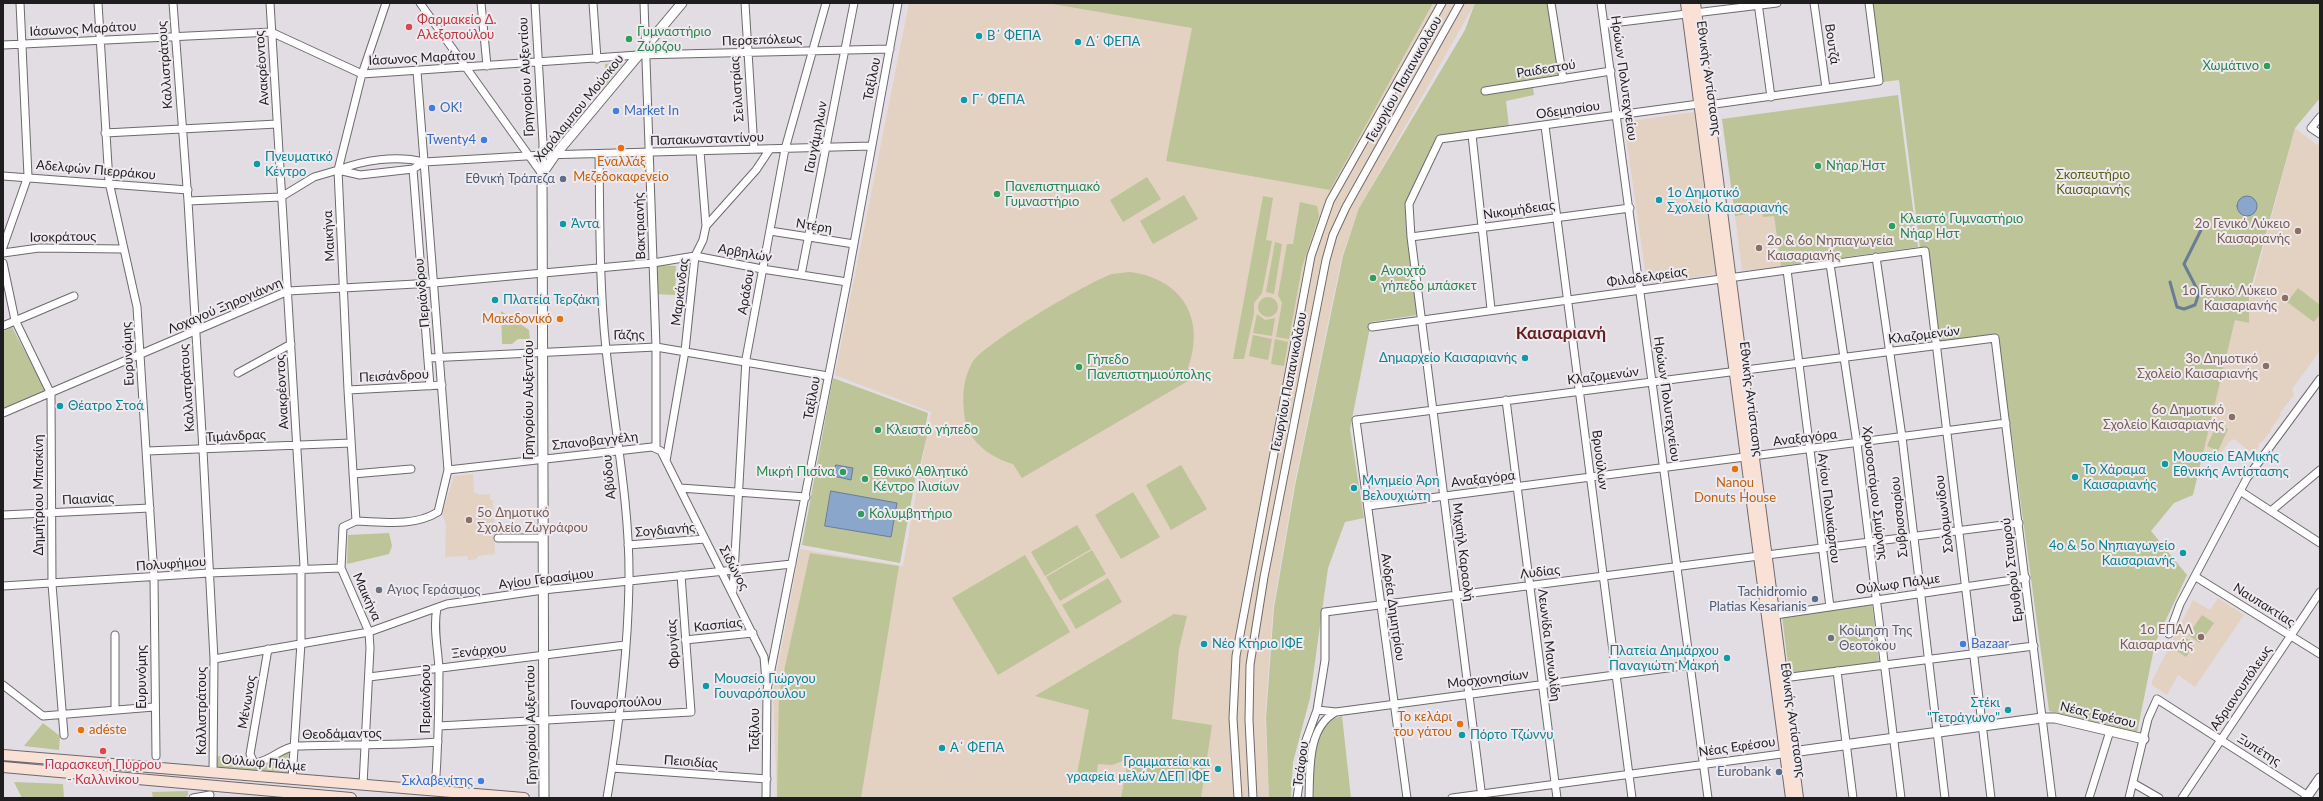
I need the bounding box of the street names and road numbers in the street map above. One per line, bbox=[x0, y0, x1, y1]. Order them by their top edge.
street label: Γεωργίου Παπανικολάου bbox=[1363, 13, 1445, 145]
street label: Ηρώων Πολυτεχνείου bbox=[1607, 14, 1641, 142]
street label: Γρηγορίου Αυξεντίου bbox=[515, 17, 537, 137]
street label: Ιάσωνος Μαράτου bbox=[29, 18, 137, 40]
street label: Καλλιστράτους bbox=[154, 20, 176, 110]
street label: Εθνικής Αντίστασης bbox=[1693, 20, 1725, 136]
street label: Βουτζά bbox=[1821, 23, 1843, 65]
street label: Ανακρέοντος bbox=[252, 30, 272, 106]
street label: Περσεπόλεως bbox=[722, 31, 802, 49]
street label: Ιάσωνος Μαράτου bbox=[368, 47, 476, 69]
street label: Χαράλαμπου Μούσκου bbox=[531, 51, 627, 165]
street label: Σειλιστρίας bbox=[727, 56, 747, 122]
street label: Ταξίλου bbox=[860, 56, 884, 102]
street label: Ραιδεστού bbox=[1515, 57, 1577, 81]
street label: Οδεμησίου bbox=[1535, 98, 1601, 122]
street label: Γαυγάμηλων bbox=[801, 100, 831, 174]
street label: Παπακωνσταντίνου bbox=[650, 129, 764, 149]
street label: Αδελφών Πιερράκου bbox=[35, 157, 157, 183]
street label: Βακτριανής bbox=[631, 192, 649, 260]
street label: Νικομήδειας bbox=[1482, 197, 1556, 223]
street label: Μαικήνα bbox=[320, 210, 338, 262]
street label: Ντέρη bbox=[795, 215, 833, 237]
street label: Ισοκράτους bbox=[30, 229, 96, 245]
street label: Αρβηλών bbox=[717, 241, 773, 265]
street label: Μαρκάνδας bbox=[668, 257, 692, 327]
street label: Περιάνδρου bbox=[411, 258, 433, 328]
street label: Φιλαδελφείας bbox=[1606, 264, 1688, 290]
street label: Αράδου bbox=[734, 268, 758, 316]
street label: Λοχαγού Ξηρογιάννη bbox=[165, 275, 285, 337]
street label: Γεωργίου Παπανικολάου bbox=[1268, 311, 1310, 453]
street label: Ευρυνόμης bbox=[119, 322, 137, 386]
street label: Κλαζομενών bbox=[1887, 323, 1961, 347]
street label: Γάζης bbox=[613, 327, 645, 343]
street label: Ηρώων Πολυτεχνείου bbox=[1650, 335, 1684, 463]
street label: Γρηγορίου Αυξεντίου bbox=[521, 340, 537, 460]
street label: Εθνικής Αντίστασης bbox=[1736, 341, 1766, 457]
street label: Καλλιστράτους bbox=[176, 343, 198, 433]
street label: Ανακρέοντος bbox=[272, 354, 292, 430]
street label: Κλαζομενών bbox=[1566, 364, 1640, 388]
street label: Πεισάνδρου bbox=[359, 366, 429, 386]
street label: Ταξίλου bbox=[801, 375, 823, 421]
street label: Χρυσοστόμου Σμύρνης bbox=[1859, 425, 1891, 561]
street label: Αναξαγόρα bbox=[1772, 426, 1838, 450]
street label: Τιμάνδρας bbox=[206, 427, 266, 445]
street label: Σπανοβαγγέλη bbox=[551, 429, 639, 453]
street label: Βρυούλων bbox=[1589, 429, 1611, 491]
street label: Δημήτριου Μπισκίνη bbox=[31, 434, 47, 556]
street label: Αγίου Πολυκάρπου bbox=[1815, 452, 1843, 564]
street label: Αβύδου bbox=[599, 454, 619, 500]
street label: Αναξαγόρα bbox=[1450, 467, 1516, 491]
street label: Σολομωνίδου bbox=[1931, 474, 1957, 554]
street label: Συβρισσαρίου bbox=[1887, 476, 1911, 558]
street label: Παιανίας bbox=[62, 490, 114, 508]
street label: Μιχαήλ Καραολή bbox=[1449, 502, 1477, 602]
street label: Ερυθρού Σταυρού bbox=[1998, 517, 2026, 623]
street label: Σογδιανής bbox=[634, 520, 696, 540]
street label: Σιδώνος bbox=[716, 543, 752, 593]
street label: Ανδρέα Δημητρίου bbox=[1378, 552, 1408, 662]
street label: Πολυφήμου bbox=[135, 554, 207, 574]
street label: Λυδίας bbox=[1519, 562, 1561, 582]
street label: Αγίου Γερασίμου bbox=[497, 565, 595, 593]
street label: Μαικήνα bbox=[349, 570, 385, 624]
street label: Ούλωφ Πάλμε bbox=[1855, 570, 1941, 598]
street label: Ναυπακτίας bbox=[2230, 580, 2298, 630]
street label: Λεωνίδα Μανωλίδη bbox=[1534, 588, 1564, 702]
street label: Κασπίας bbox=[693, 615, 743, 635]
street label: Φρυγίας bbox=[663, 619, 683, 669]
street label: Ξενάρχου bbox=[451, 640, 507, 662]
street label: Αδριανουπόλεως bbox=[2207, 643, 2275, 733]
street label: Ευρυνόμης bbox=[134, 645, 150, 709]
street label: Εθνικής Αντίστασης bbox=[1777, 662, 1809, 778]
street label: Περιάνδρου bbox=[418, 664, 434, 734]
street label: Γρηγορίου Αυξεντίου bbox=[522, 665, 540, 785]
street label: Μοσχονησίων bbox=[1446, 666, 1530, 692]
street label: Καλλιστράτους bbox=[194, 667, 210, 755]
street label: Μένωνος bbox=[235, 674, 259, 730]
street label: Γουναροπούλου bbox=[570, 693, 662, 713]
street label: Νέας Εφέσου bbox=[2059, 699, 2137, 731]
street label: Ταξίλου bbox=[747, 708, 763, 752]
street label: Θεοδάμαντος bbox=[302, 726, 382, 742]
street label: Ξυπέτης bbox=[2234, 731, 2284, 769]
street label: Νέας Εφέσου bbox=[1698, 734, 1776, 760]
street label: Τσάφου bbox=[1290, 740, 1312, 788]
street label: Ούλωφ Πάλμε bbox=[221, 752, 307, 774]
street label: Πεισιδίας bbox=[663, 752, 719, 772]

